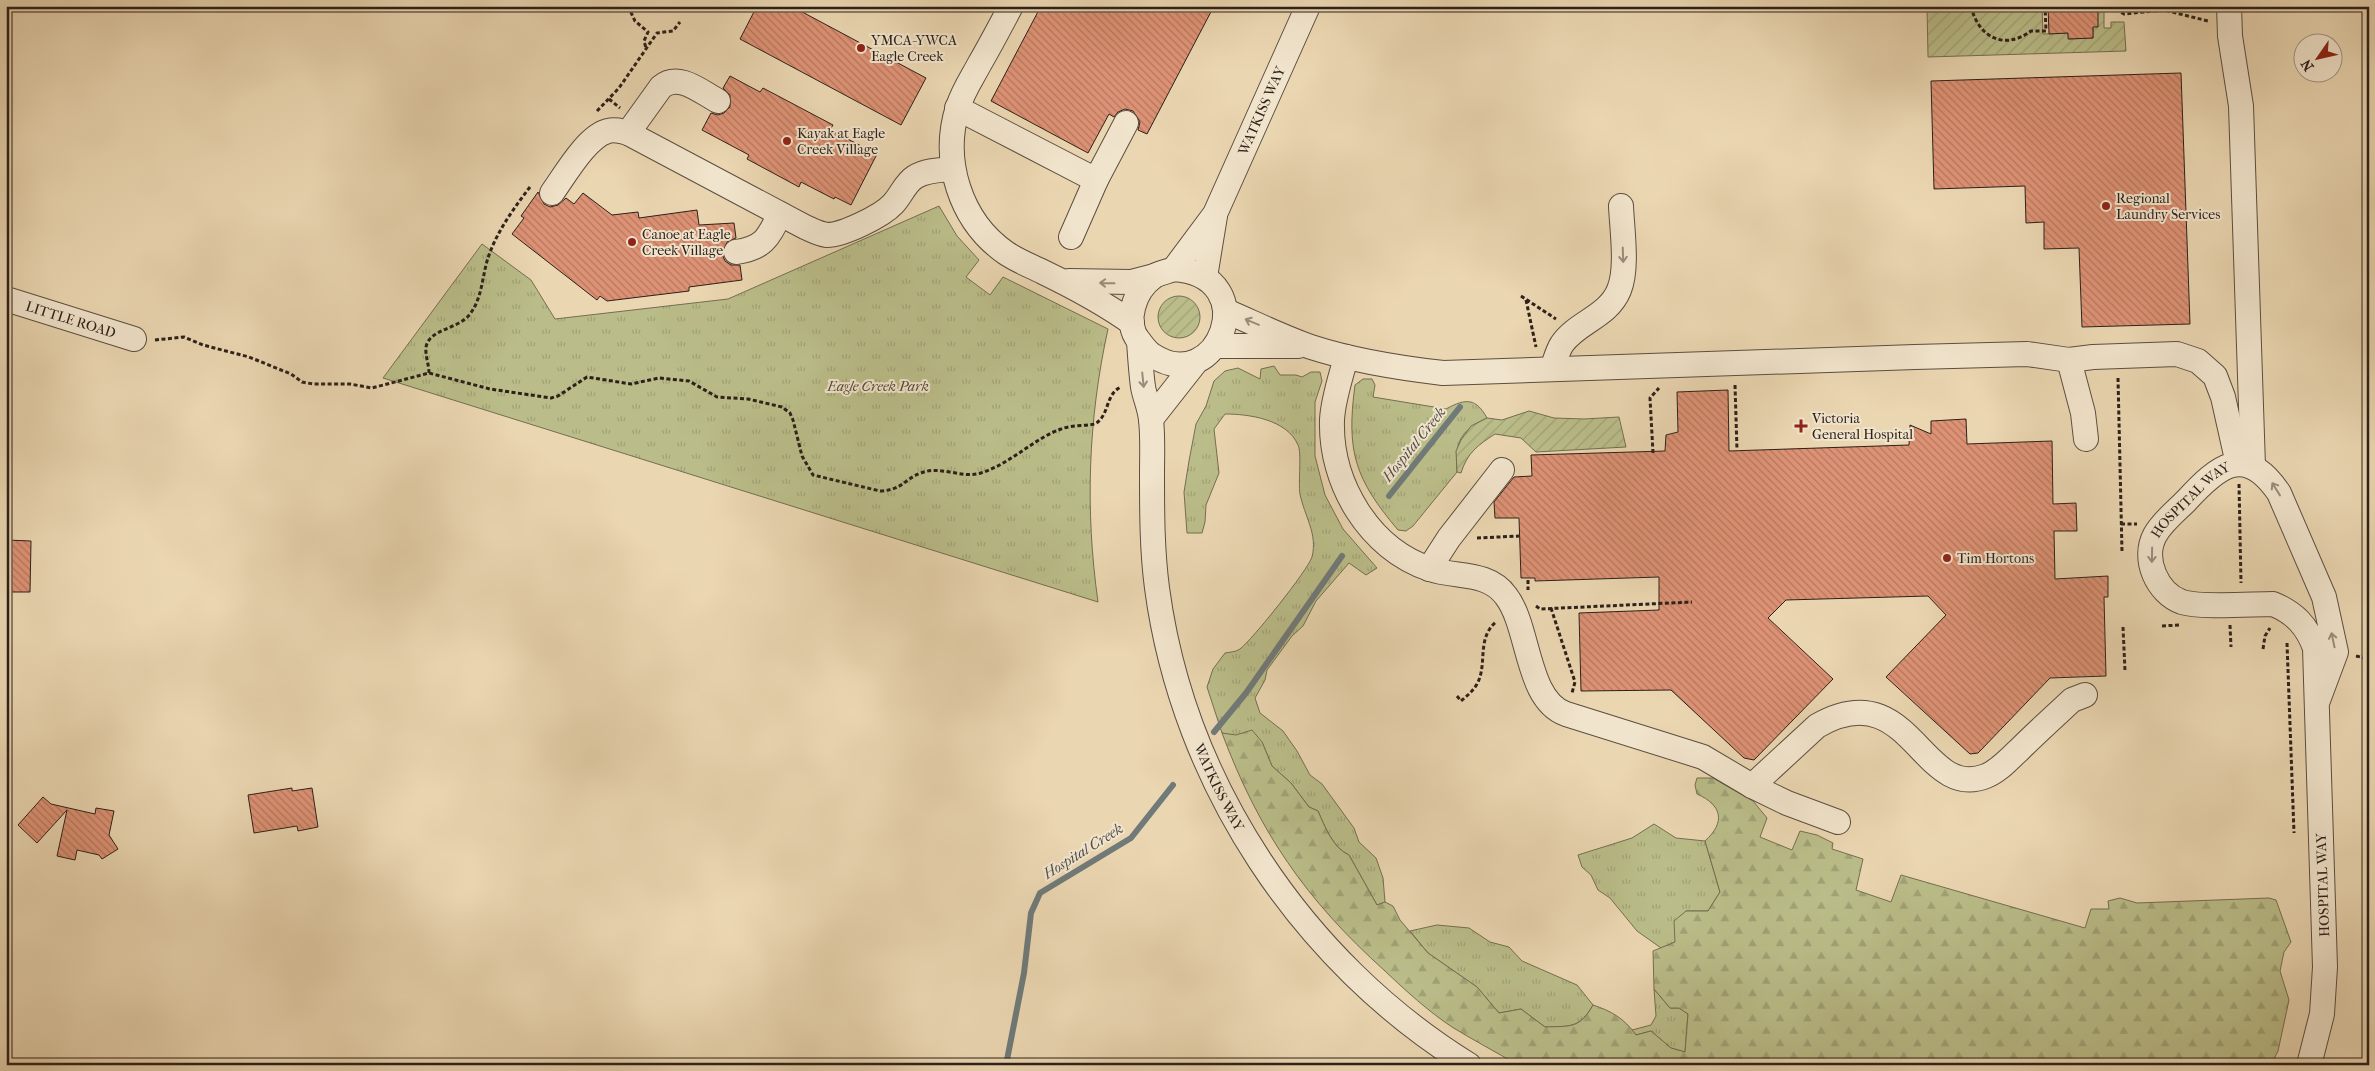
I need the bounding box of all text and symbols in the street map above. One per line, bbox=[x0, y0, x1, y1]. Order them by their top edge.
place label: YMCA-YWCA Eagle Creek bbox=[870, 32, 958, 65]
north arrow bbox=[2292, 32, 2342, 82]
marker: YMCA-YWCA Eagle Creek bbox=[855, 42, 867, 54]
text: N bbox=[2297, 56, 2318, 74]
street label: WATKISS WAY bbox=[1234, 63, 1289, 158]
place label: Kayak at Eagle Creek Village bbox=[797, 125, 885, 158]
marker: Kayak at Eagle Creek Village bbox=[781, 135, 793, 147]
place label: Regional Laundry Services bbox=[2116, 190, 2220, 223]
marker: Regional Laundry Services bbox=[2100, 200, 2112, 212]
place label: Canoe at Eagle Creek Village bbox=[642, 226, 731, 259]
marker: Canoe at Eagle Creek Village bbox=[626, 236, 638, 248]
one-way arrow bbox=[1618, 247, 1627, 263]
one-way arrow bbox=[1099, 278, 1116, 288]
street label: LITTLE ROAD bbox=[24, 297, 118, 341]
one-way arrow bbox=[1245, 316, 1260, 326]
one-way arrow bbox=[1138, 372, 1148, 388]
park label: Eagle Creek Park bbox=[826, 378, 929, 395]
water label: Hospital Creek bbox=[1378, 403, 1450, 486]
place label: Victoria General Hospital bbox=[1811, 410, 1913, 443]
marker: Victoria General Hospital bbox=[1794, 419, 1808, 433]
street label: HOSPITAL WAY bbox=[2147, 458, 2233, 541]
one-way arrow bbox=[2270, 482, 2280, 496]
one-way arrow bbox=[2147, 546, 2157, 563]
place label: Tim Hortons bbox=[1957, 550, 2034, 567]
marker: Tim Hortons bbox=[1941, 552, 1953, 564]
one-way arrow bbox=[2328, 632, 2337, 648]
street label: WATKISS WAY bbox=[1190, 740, 1248, 834]
water label: Hospital Creek bbox=[1039, 819, 1126, 883]
street label: HOSPITAL WAY bbox=[2313, 832, 2333, 937]

